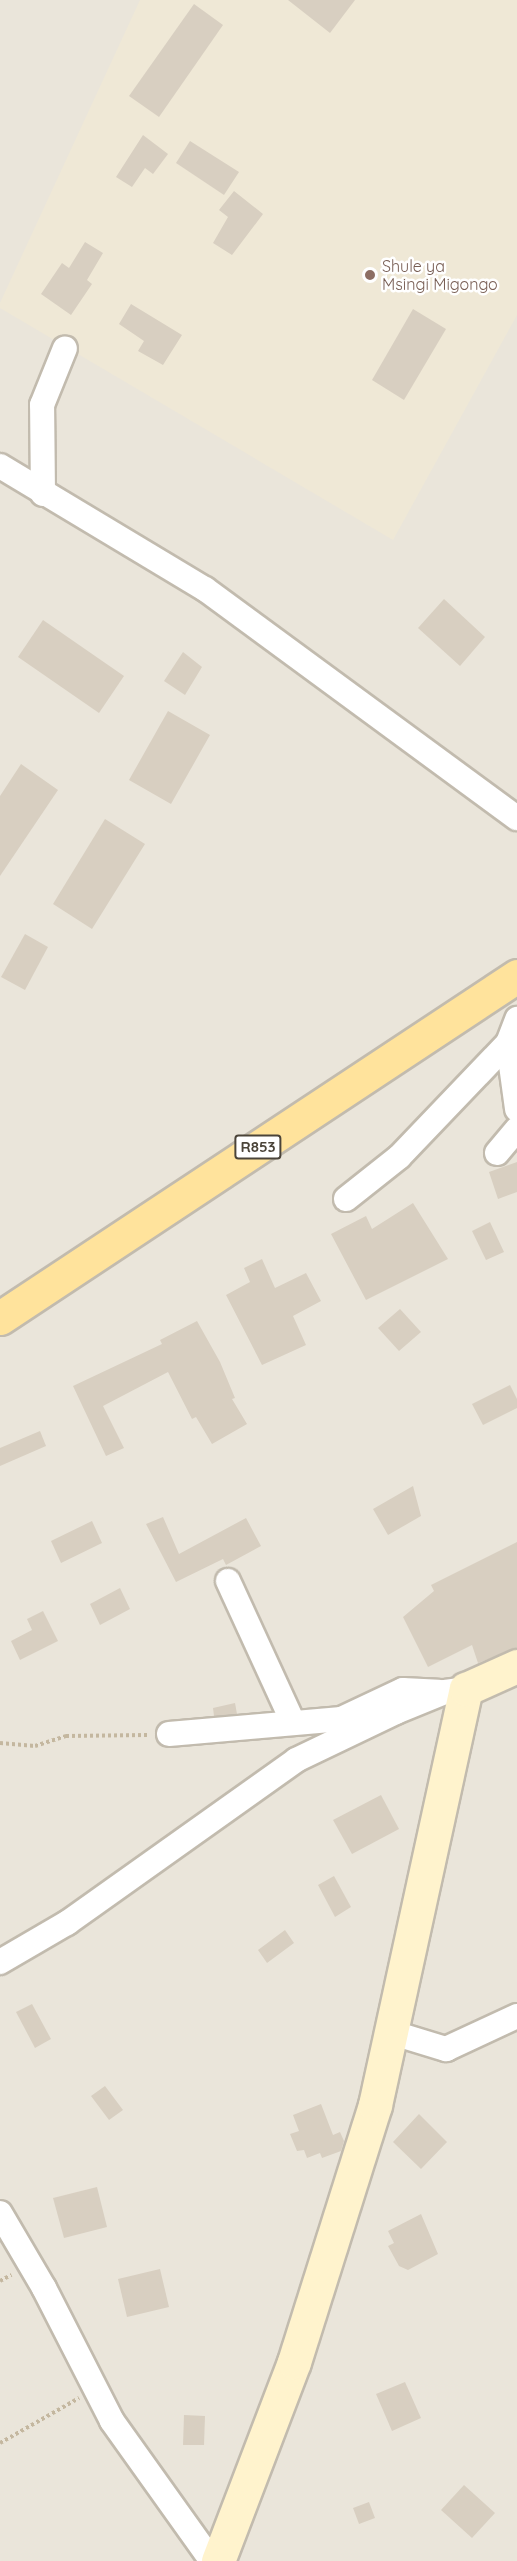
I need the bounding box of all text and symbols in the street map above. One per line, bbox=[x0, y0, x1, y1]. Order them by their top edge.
place label: Shule ya Msingi Migongo bbox=[382, 256, 498, 294]
marker: Shule ya Msingi Migongo bbox=[363, 268, 377, 282]
road number: R853 bbox=[234, 1135, 282, 1159]

